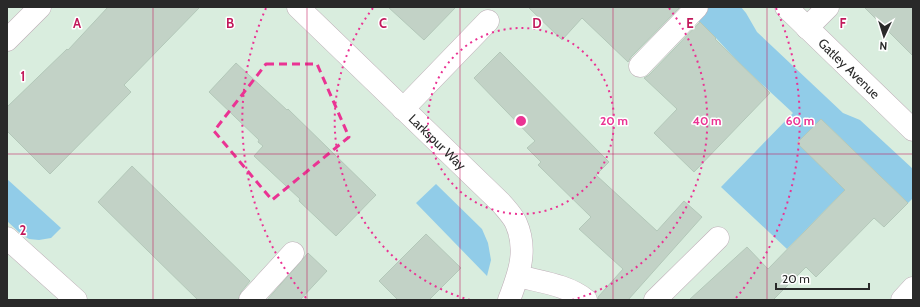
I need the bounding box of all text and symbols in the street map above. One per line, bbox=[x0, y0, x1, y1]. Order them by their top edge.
text: A bbox=[73, 15, 82, 31]
text: B bbox=[226, 15, 234, 31]
text: C bbox=[379, 15, 387, 31]
text: D bbox=[532, 15, 542, 31]
text: E bbox=[686, 15, 694, 31]
text: F bbox=[840, 15, 847, 31]
north arrow bbox=[864, 16, 904, 56]
street label: Gatley Avenue bbox=[815, 35, 884, 102]
text: N bbox=[879, 39, 888, 53]
text: 1 bbox=[21, 68, 25, 84]
street label: Larkspur Way bbox=[406, 110, 470, 173]
text: 20 m bbox=[600, 113, 628, 128]
text: 40 m bbox=[692, 113, 722, 128]
text: 60 m bbox=[786, 113, 814, 128]
centre of rings bbox=[514, 114, 528, 128]
text: 2 bbox=[20, 222, 27, 238]
scale bar bbox=[776, 265, 869, 291]
text: 20 m bbox=[782, 271, 810, 286]

